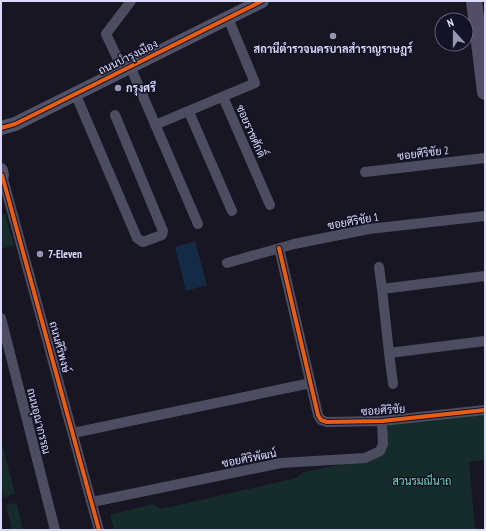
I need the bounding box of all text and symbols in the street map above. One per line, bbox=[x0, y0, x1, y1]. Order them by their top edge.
north arrow bbox=[434, 12, 474, 52]
text: N bbox=[445, 15, 456, 30]
marker: สถานีตำรวจนครบาลสำราญราษฎร์ bbox=[328, 31, 338, 41]
street label: ถนนบำรุงเมือง bbox=[96, 37, 161, 79]
place label: สถานีตำรวจนครบาลสำราญราษฎร์ bbox=[254, 41, 414, 56]
place label: กรุงศรี bbox=[126, 80, 156, 96]
marker: กรุงศรี bbox=[113, 83, 123, 93]
street label: ซอยราชศักดิ์ bbox=[233, 101, 273, 160]
street label: ซอยศิริชัย 2 bbox=[396, 143, 450, 163]
street label: ซอยศิริชัย 1 bbox=[326, 210, 380, 232]
place label: 7-Eleven bbox=[48, 247, 82, 261]
marker: 7-Eleven bbox=[35, 249, 45, 259]
street label: ถนนศิริพงษ์ bbox=[46, 319, 75, 375]
street label: ถนนอุณากรรณ bbox=[22, 387, 54, 456]
street label: ซอยศิริชัย bbox=[360, 401, 406, 419]
street label: ซอยศิริพัฒน์ bbox=[220, 445, 278, 470]
park label: สวนรมณีนาถ bbox=[393, 473, 451, 488]

